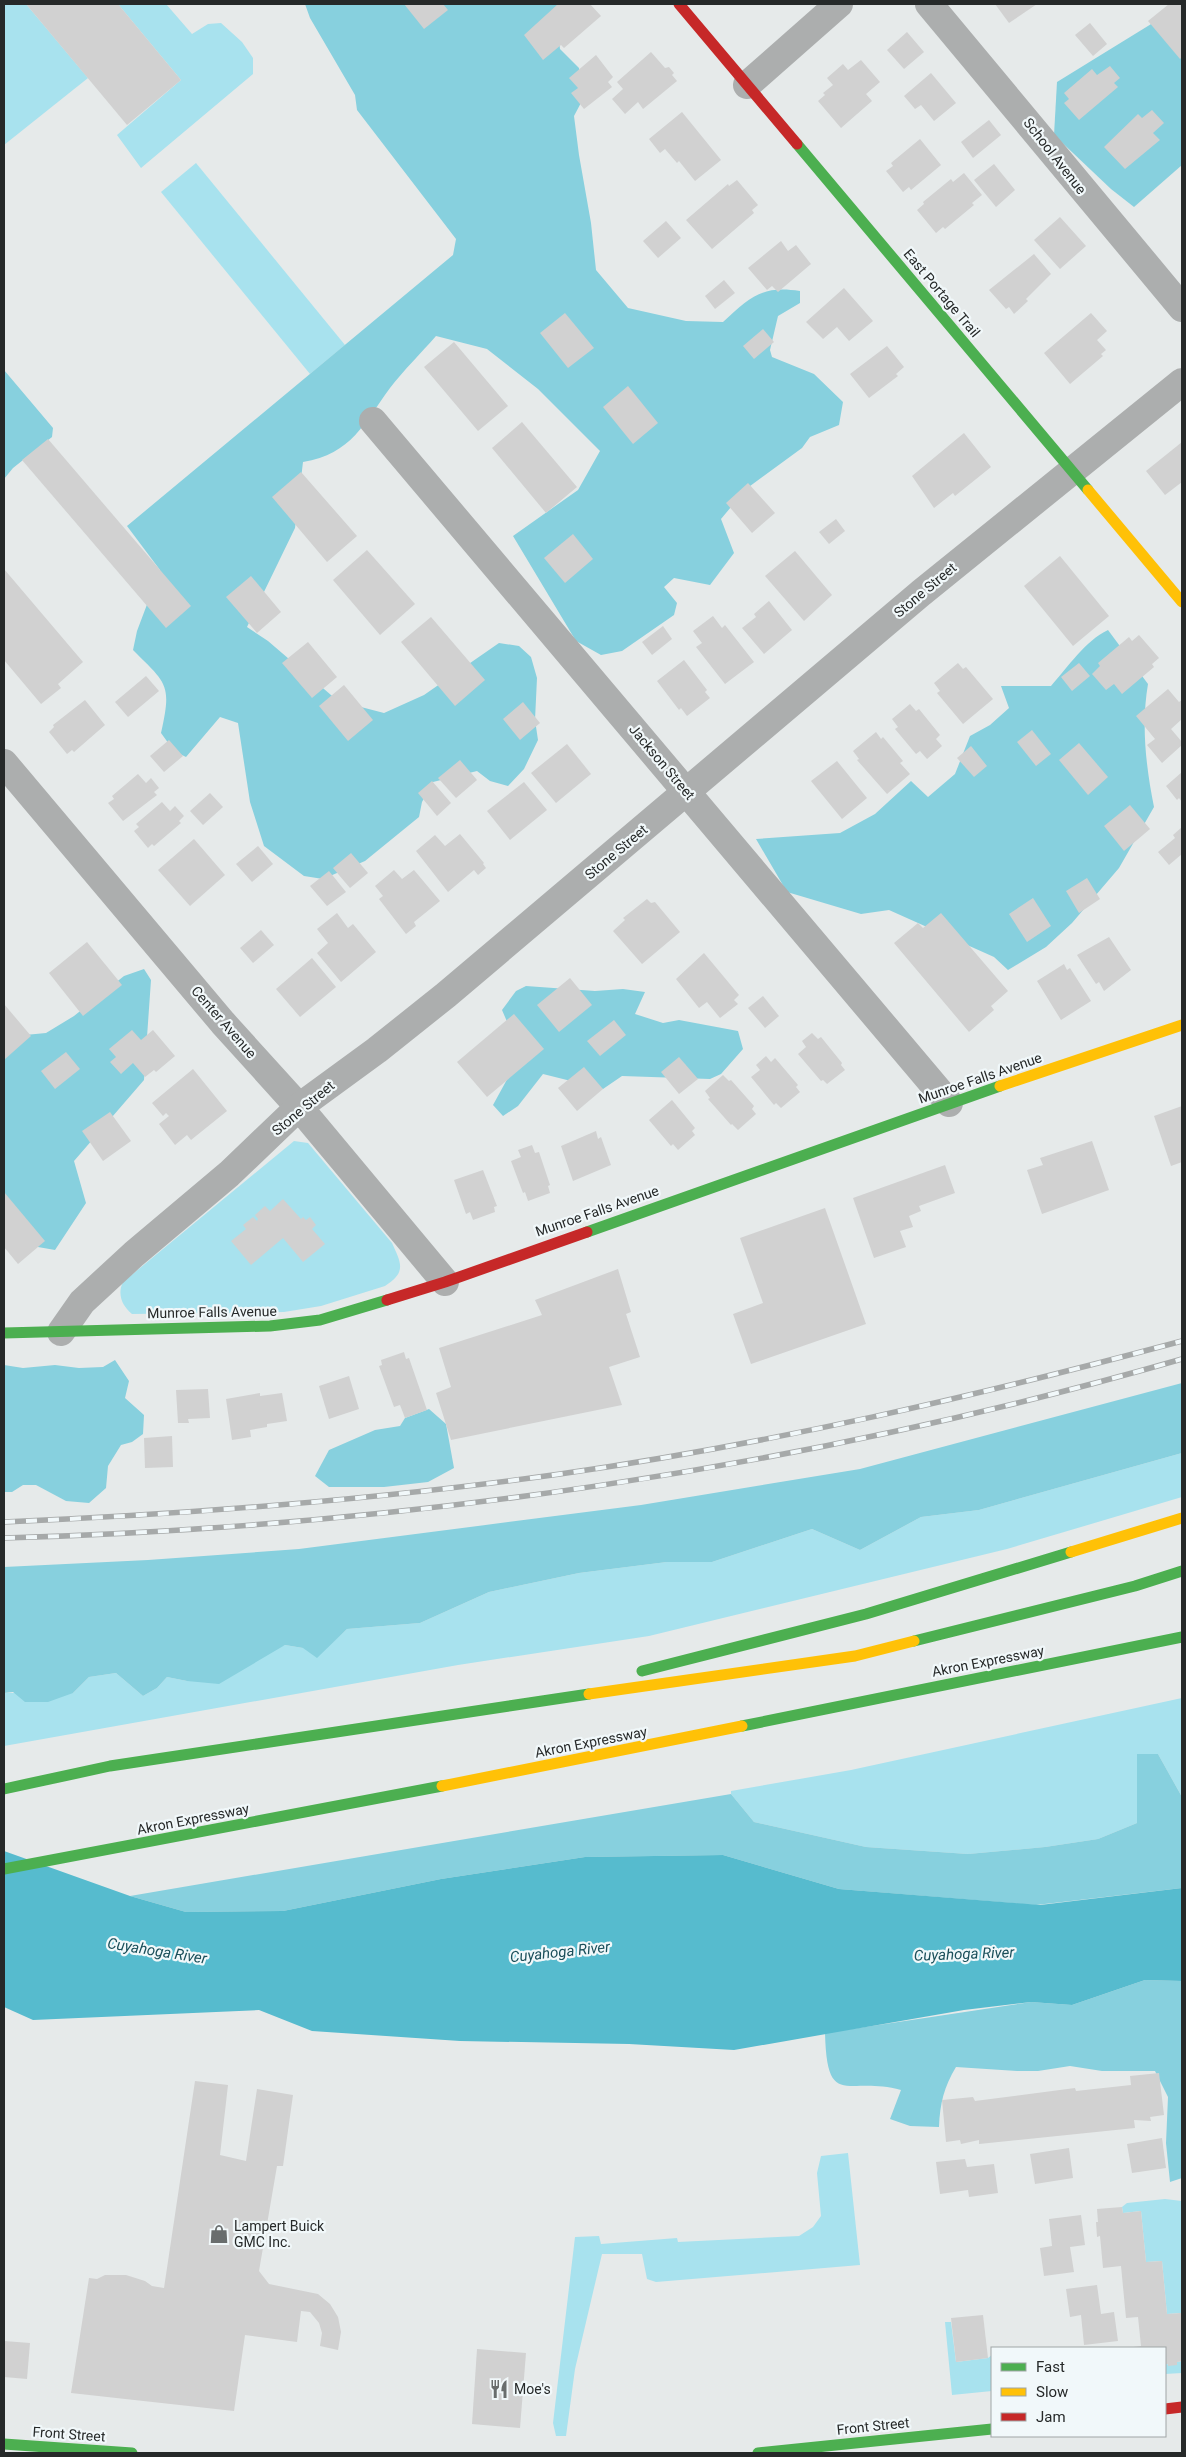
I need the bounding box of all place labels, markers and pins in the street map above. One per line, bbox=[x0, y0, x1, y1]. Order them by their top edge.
place label: Lampert Buick GMC Inc. bbox=[234, 2218, 325, 2250]
shop icon: Lampert Buick GMC Inc. bbox=[208, 2223, 230, 2245]
restaurant icon: Moe's bbox=[488, 2378, 510, 2400]
place label: Moe's bbox=[514, 2381, 551, 2397]

